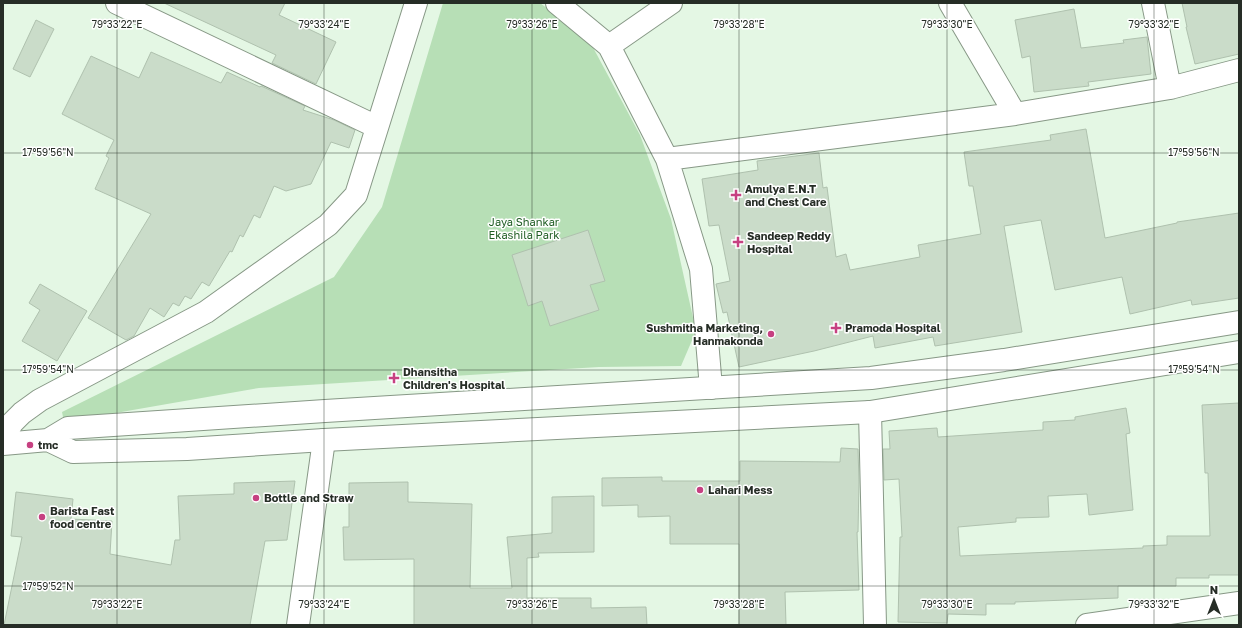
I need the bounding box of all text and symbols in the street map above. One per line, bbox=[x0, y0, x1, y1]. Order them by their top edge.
text: 79°33'22"E bbox=[92, 18, 142, 30]
text: 79°33'24"E bbox=[298, 18, 350, 30]
text: 79°33'26"E bbox=[507, 18, 558, 30]
text: 79°33'28"E bbox=[713, 18, 765, 30]
text: 79°33'30"E bbox=[921, 18, 973, 30]
text: 79°33'32"E bbox=[1129, 18, 1179, 30]
text: 17°59'56"N bbox=[22, 146, 74, 158]
text: 17°59'56"N bbox=[1168, 146, 1220, 158]
place label: Amulya E.N.T and Chest Care bbox=[745, 182, 827, 208]
marker: Amulya E.N.T and Chest Care bbox=[730, 189, 742, 201]
park label: Jaya Shankar Ekashila Park bbox=[489, 215, 560, 241]
place label: Sandeep Reddy Hospital bbox=[747, 229, 831, 255]
marker: Sandeep Reddy Hospital bbox=[732, 236, 744, 248]
place label: Sushmitha Marketing, Hanmakonda bbox=[646, 321, 763, 347]
place label: Pramoda Hospital bbox=[845, 321, 941, 334]
marker: Pramoda Hospital bbox=[830, 322, 842, 334]
marker: Sushmitha Marketing, Hanmakonda bbox=[766, 329, 776, 339]
text: 17°59'54"N bbox=[22, 363, 74, 375]
text: 17°59'54"N bbox=[1168, 363, 1220, 375]
place label: Dhansitha Children's Hospital bbox=[403, 365, 505, 391]
marker: Dhansitha Children's Hospital bbox=[388, 372, 400, 384]
place label: tmc bbox=[38, 438, 59, 451]
marker: tmc bbox=[25, 440, 35, 450]
place label: Lahari Mess bbox=[708, 483, 772, 496]
marker: Lahari Mess bbox=[695, 485, 705, 495]
place label: Bottle and Straw bbox=[264, 491, 354, 504]
marker: Bottle and Straw bbox=[251, 493, 261, 503]
place label: Barista Fast food centre bbox=[50, 504, 115, 530]
marker: Barista Fast food centre bbox=[37, 512, 47, 522]
text: 17°59'52"N bbox=[22, 580, 74, 592]
north arrow bbox=[1194, 580, 1234, 620]
text: N bbox=[1210, 583, 1218, 596]
text: 79°33'22"E bbox=[92, 598, 142, 610]
text: 79°33'24"E bbox=[298, 598, 350, 610]
text: 79°33'26"E bbox=[507, 598, 558, 610]
text: 79°33'28"E bbox=[713, 598, 765, 610]
text: 79°33'30"E bbox=[921, 598, 973, 610]
text: 79°33'32"E bbox=[1129, 598, 1179, 610]

